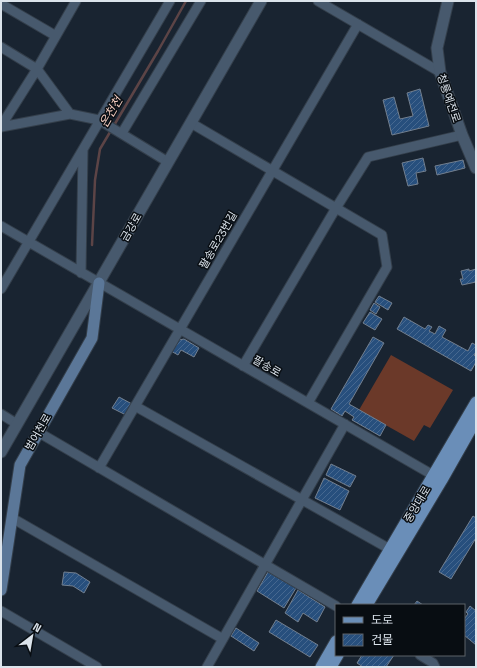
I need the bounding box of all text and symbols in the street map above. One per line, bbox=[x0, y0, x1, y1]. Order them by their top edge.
street label: 청룡예전로 bbox=[434, 72, 464, 124]
water label: 온천천 bbox=[96, 92, 127, 130]
street label: 팔송로23번길 bbox=[196, 209, 240, 271]
street label: 금강로 bbox=[117, 210, 145, 244]
street label: 팔송로 bbox=[250, 352, 284, 380]
street label: 범어천로 bbox=[22, 411, 54, 453]
street label: 중앙대로 bbox=[401, 483, 433, 525]
legend bbox=[335, 604, 465, 656]
text: 도로 bbox=[371, 612, 393, 628]
north arrow bbox=[12, 616, 52, 656]
text: N bbox=[30, 620, 44, 635]
text: 건물 bbox=[371, 632, 393, 648]

